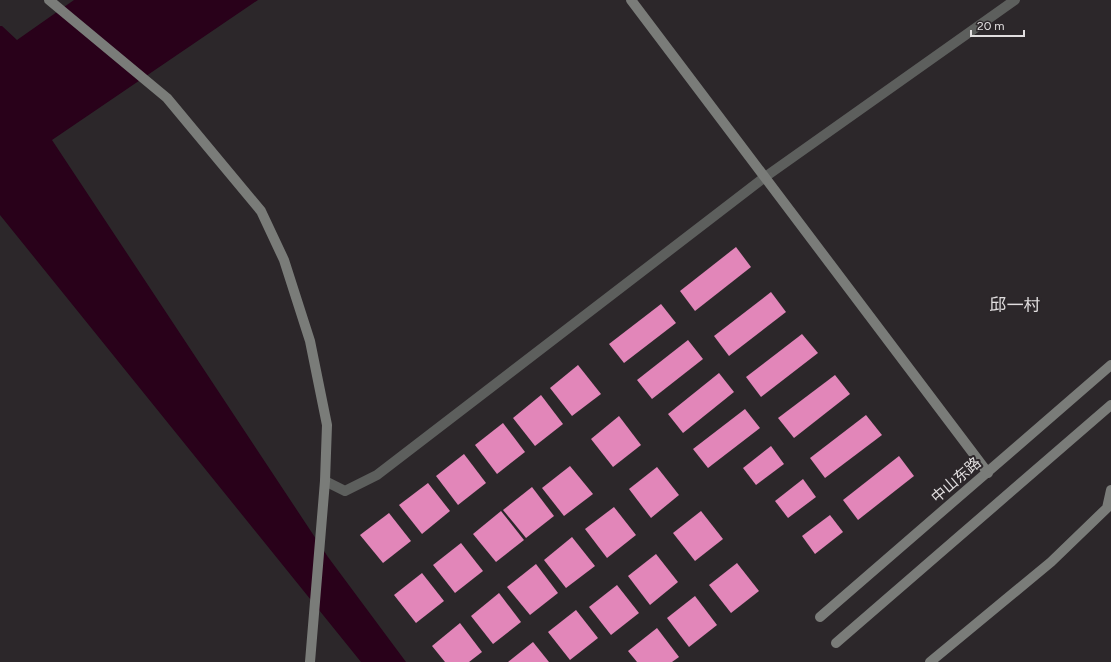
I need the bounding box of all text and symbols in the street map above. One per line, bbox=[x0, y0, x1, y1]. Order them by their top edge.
scale bar bbox=[971, 12, 1024, 38]
text: 20 m bbox=[977, 19, 1005, 33]
district label: 邱一村 bbox=[990, 295, 1041, 315]
street label: 中山东路 bbox=[927, 454, 985, 506]

